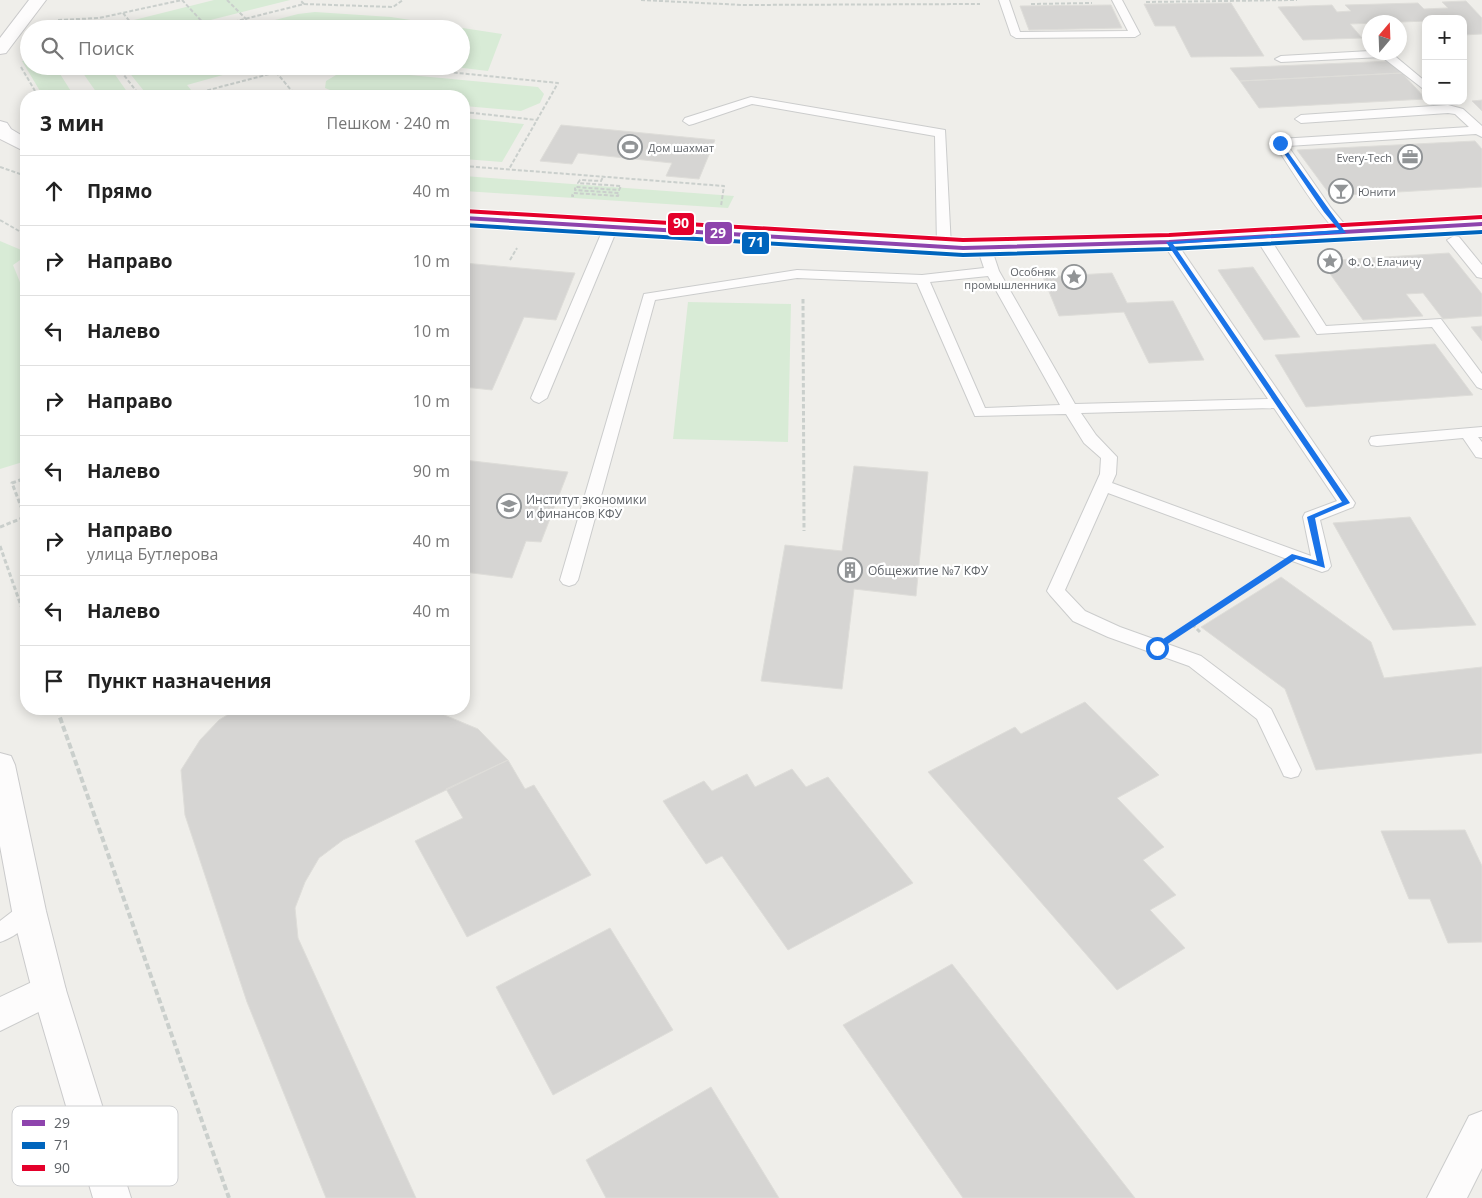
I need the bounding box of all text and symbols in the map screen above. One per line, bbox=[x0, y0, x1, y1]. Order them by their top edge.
north arrow bbox=[1362, 15, 1407, 60]
map controls bbox=[1422, 15, 1467, 105]
button: + bbox=[1422, 15, 1467, 60]
search box bbox=[20, 20, 470, 75]
icon: search bbox=[38, 34, 66, 62]
text: Поиск bbox=[78, 35, 134, 61]
button: − bbox=[1422, 60, 1467, 105]
text: 3 мин bbox=[40, 109, 104, 137]
text: Пешком · 240 m bbox=[327, 112, 450, 134]
route end bbox=[1269, 132, 1292, 155]
sports icon: Дом шахмат bbox=[617, 134, 643, 160]
place label: Дом шахмат bbox=[648, 140, 714, 155]
office icon: Every-Tech bbox=[1397, 144, 1423, 170]
place label: Every-Tech bbox=[1336, 150, 1392, 165]
icon: ahead bbox=[40, 177, 68, 205]
text: Прямо bbox=[87, 178, 152, 204]
bar icon: Юнити bbox=[1328, 178, 1354, 204]
text: 40 m bbox=[413, 180, 450, 202]
place label: Юнити bbox=[1358, 184, 1396, 199]
line badge: 90 bbox=[667, 212, 695, 236]
text: 90 bbox=[673, 213, 689, 232]
line badge: 29 bbox=[704, 221, 733, 245]
text: 29 bbox=[710, 223, 726, 242]
line badge: 71 bbox=[741, 231, 770, 255]
text: 71 bbox=[748, 232, 764, 251]
icon: right bbox=[40, 247, 68, 275]
text: Направо bbox=[87, 248, 173, 274]
place icon: Ф. О. Елачичу bbox=[1317, 248, 1343, 274]
text: 10 m bbox=[413, 250, 450, 272]
place label: Ф. О. Елачичу bbox=[1348, 254, 1422, 269]
place label: Особняк промышленника bbox=[964, 264, 1056, 292]
place icon: Особняк промышленника bbox=[1061, 264, 1087, 290]
icon: left bbox=[40, 317, 68, 345]
text: Налево bbox=[87, 318, 160, 344]
text: 10 m bbox=[413, 320, 450, 342]
icon: right bbox=[40, 387, 68, 415]
text: Направо bbox=[87, 388, 173, 414]
text: 10 m bbox=[413, 390, 450, 412]
icon: left bbox=[40, 457, 68, 485]
text: Налево bbox=[87, 458, 160, 484]
text: 90 m bbox=[413, 460, 450, 482]
place label: Институт экономики и финансов КФУ bbox=[526, 491, 647, 522]
school or university icon: Институт экономики и финансов КФУ bbox=[496, 493, 522, 519]
text: Направо bbox=[87, 517, 173, 543]
icon: right bbox=[40, 527, 68, 555]
text: 40 m bbox=[413, 530, 450, 552]
text: улица Бутлерова bbox=[87, 543, 218, 565]
building icon: Общежитие №7 КФУ bbox=[837, 557, 863, 583]
place label: Общежитие №7 КФУ bbox=[868, 562, 989, 579]
icon: left bbox=[40, 597, 68, 625]
text: Налево bbox=[87, 598, 160, 624]
text: 40 m bbox=[413, 600, 450, 622]
route start bbox=[1146, 637, 1169, 660]
icon: arrive bbox=[40, 667, 68, 695]
text: Пункт назначения bbox=[87, 668, 272, 694]
legend bbox=[12, 1106, 178, 1186]
text: 29 bbox=[54, 1113, 70, 1132]
text: 71 bbox=[54, 1135, 70, 1154]
text: 90 bbox=[54, 1158, 70, 1177]

